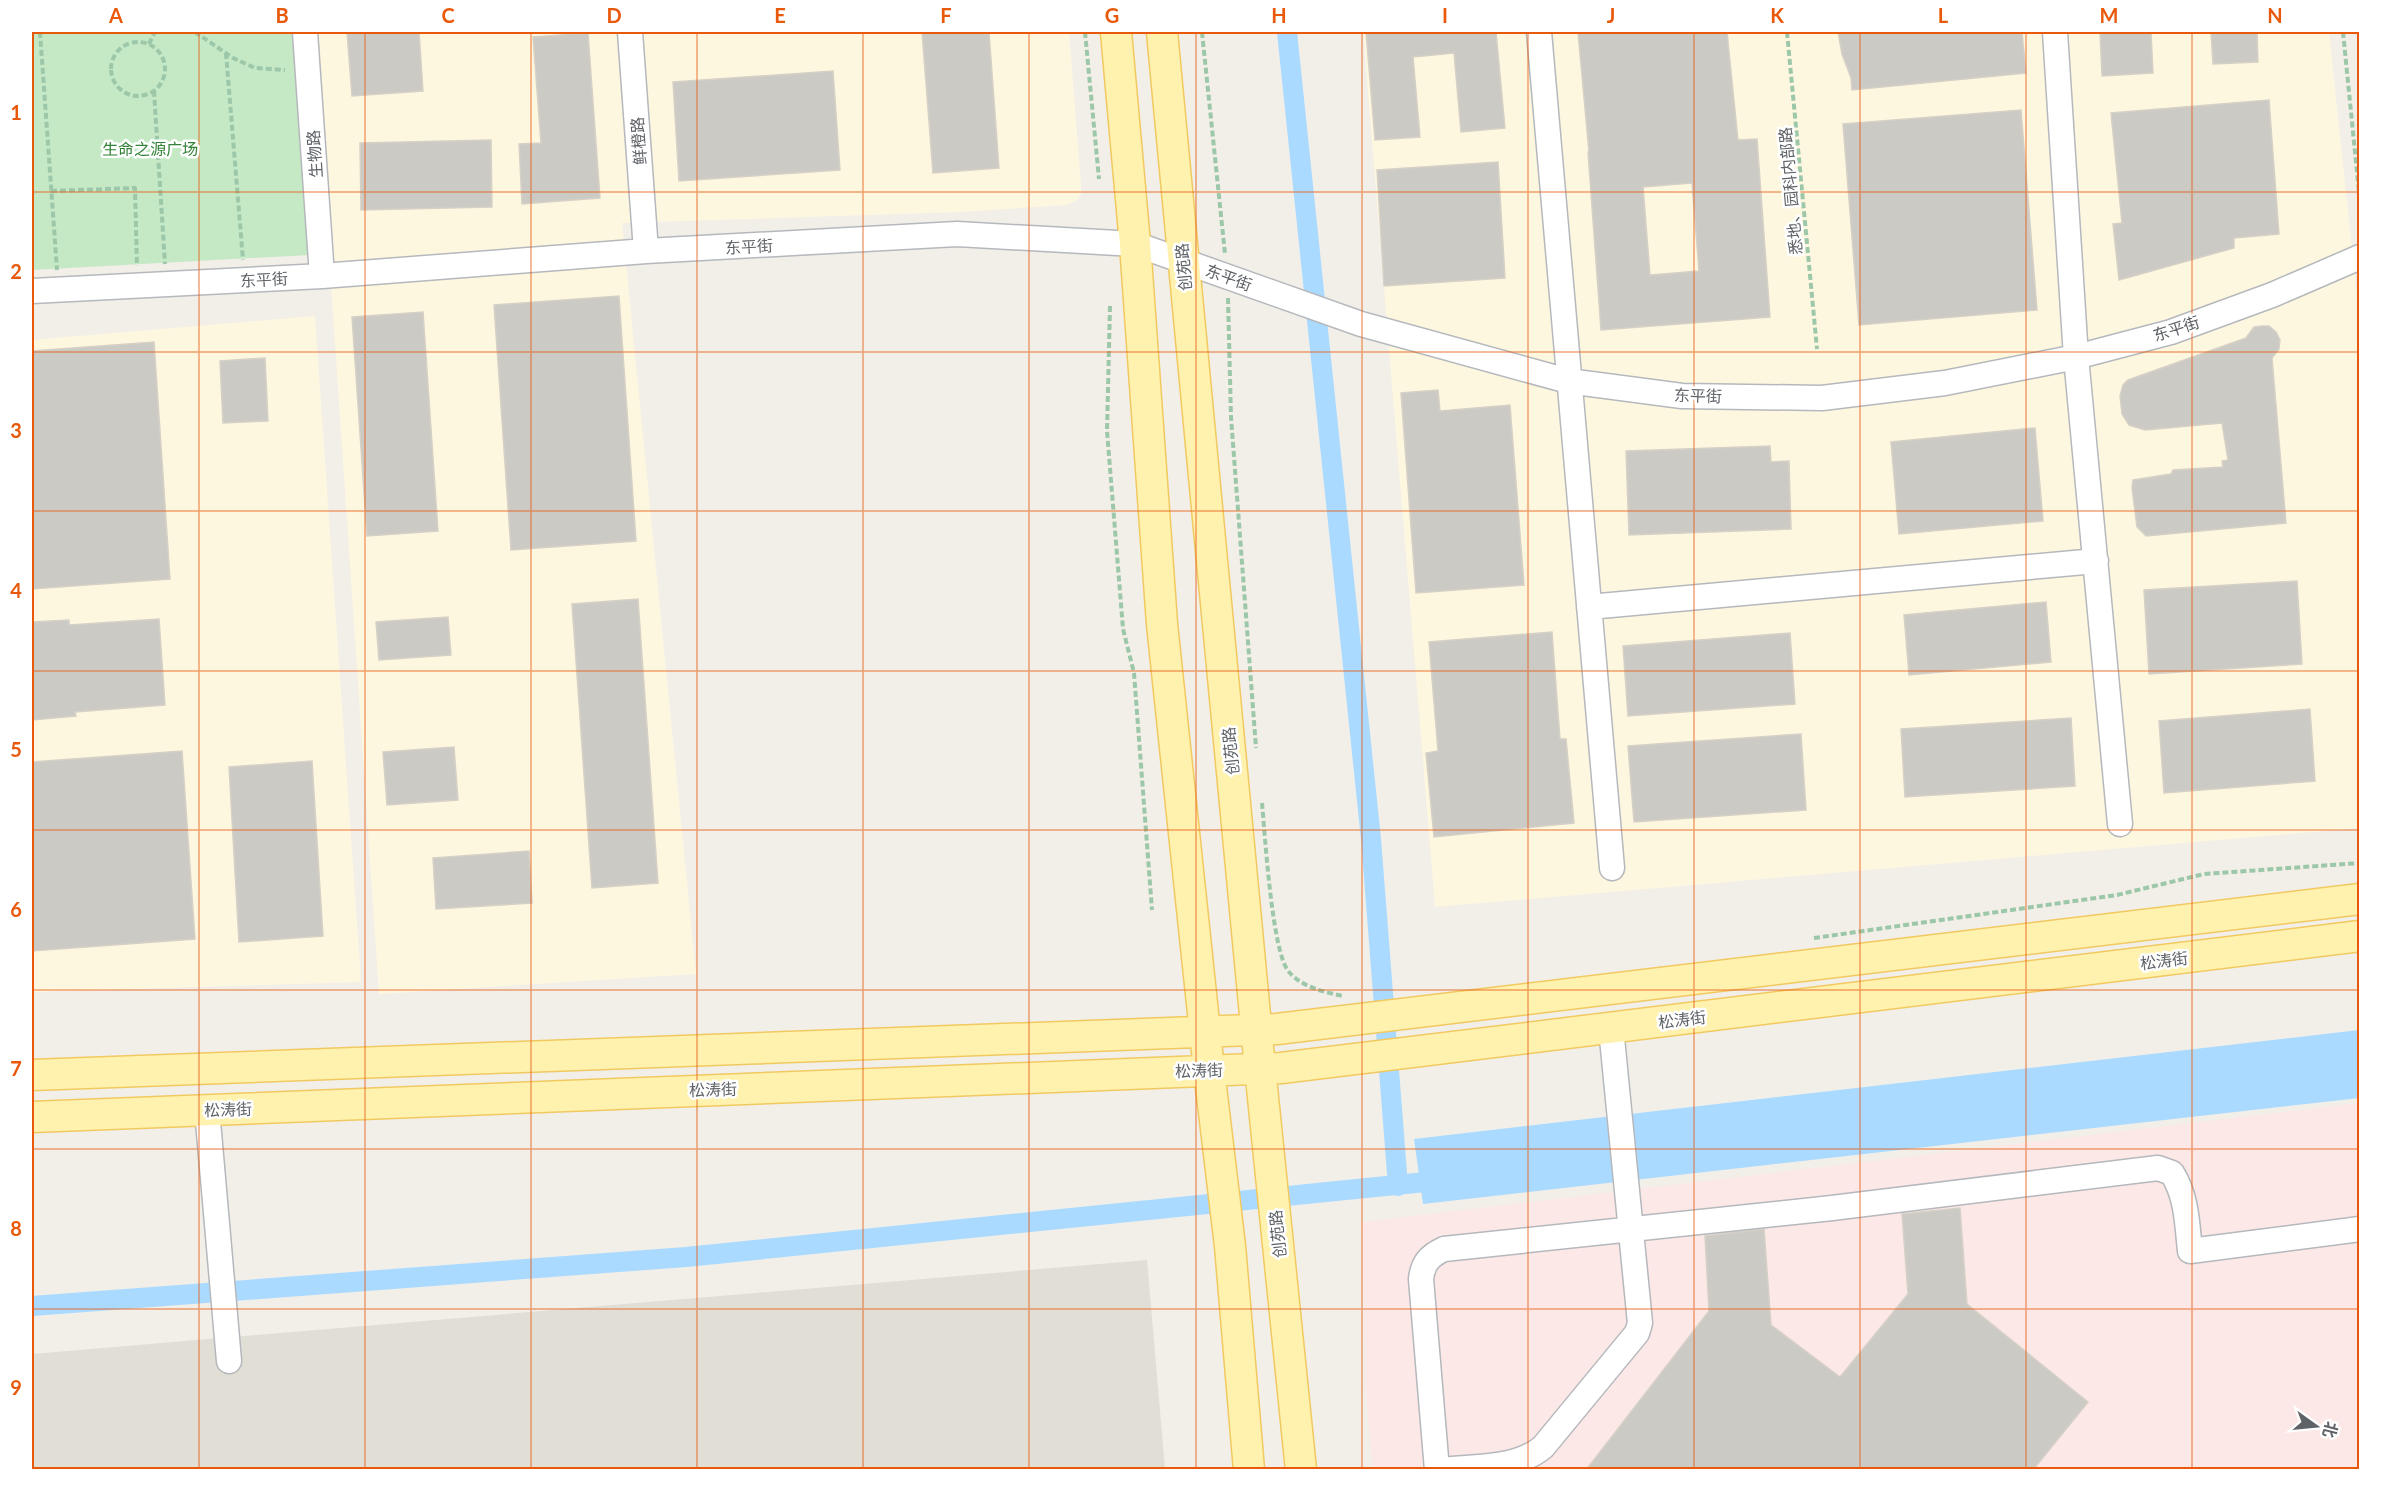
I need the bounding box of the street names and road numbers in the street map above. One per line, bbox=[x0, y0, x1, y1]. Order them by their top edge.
street label: 鲜橙路 bbox=[627, 116, 649, 166]
street label: 悉地、园科内部路 bbox=[1775, 126, 1805, 256]
street label: 生物路 bbox=[303, 129, 325, 179]
street label: 东平街 bbox=[725, 235, 773, 257]
street label: 创苑路 bbox=[1171, 242, 1195, 292]
street label: 东平街 bbox=[1203, 260, 1255, 294]
street label: 东平街 bbox=[240, 268, 288, 290]
street label: 东平街 bbox=[2150, 312, 2202, 344]
street label: 东平街 bbox=[1674, 385, 1722, 405]
street label: 创苑路 bbox=[1218, 726, 1242, 776]
street label: 松涛街 bbox=[2139, 948, 2189, 972]
street label: 松涛街 bbox=[1657, 1007, 1707, 1031]
street label: 松涛街 bbox=[1175, 1060, 1223, 1080]
street label: 松涛街 bbox=[689, 1079, 737, 1099]
street label: 松涛街 bbox=[204, 1099, 252, 1119]
street label: 创苑路 bbox=[1265, 1209, 1289, 1259]

